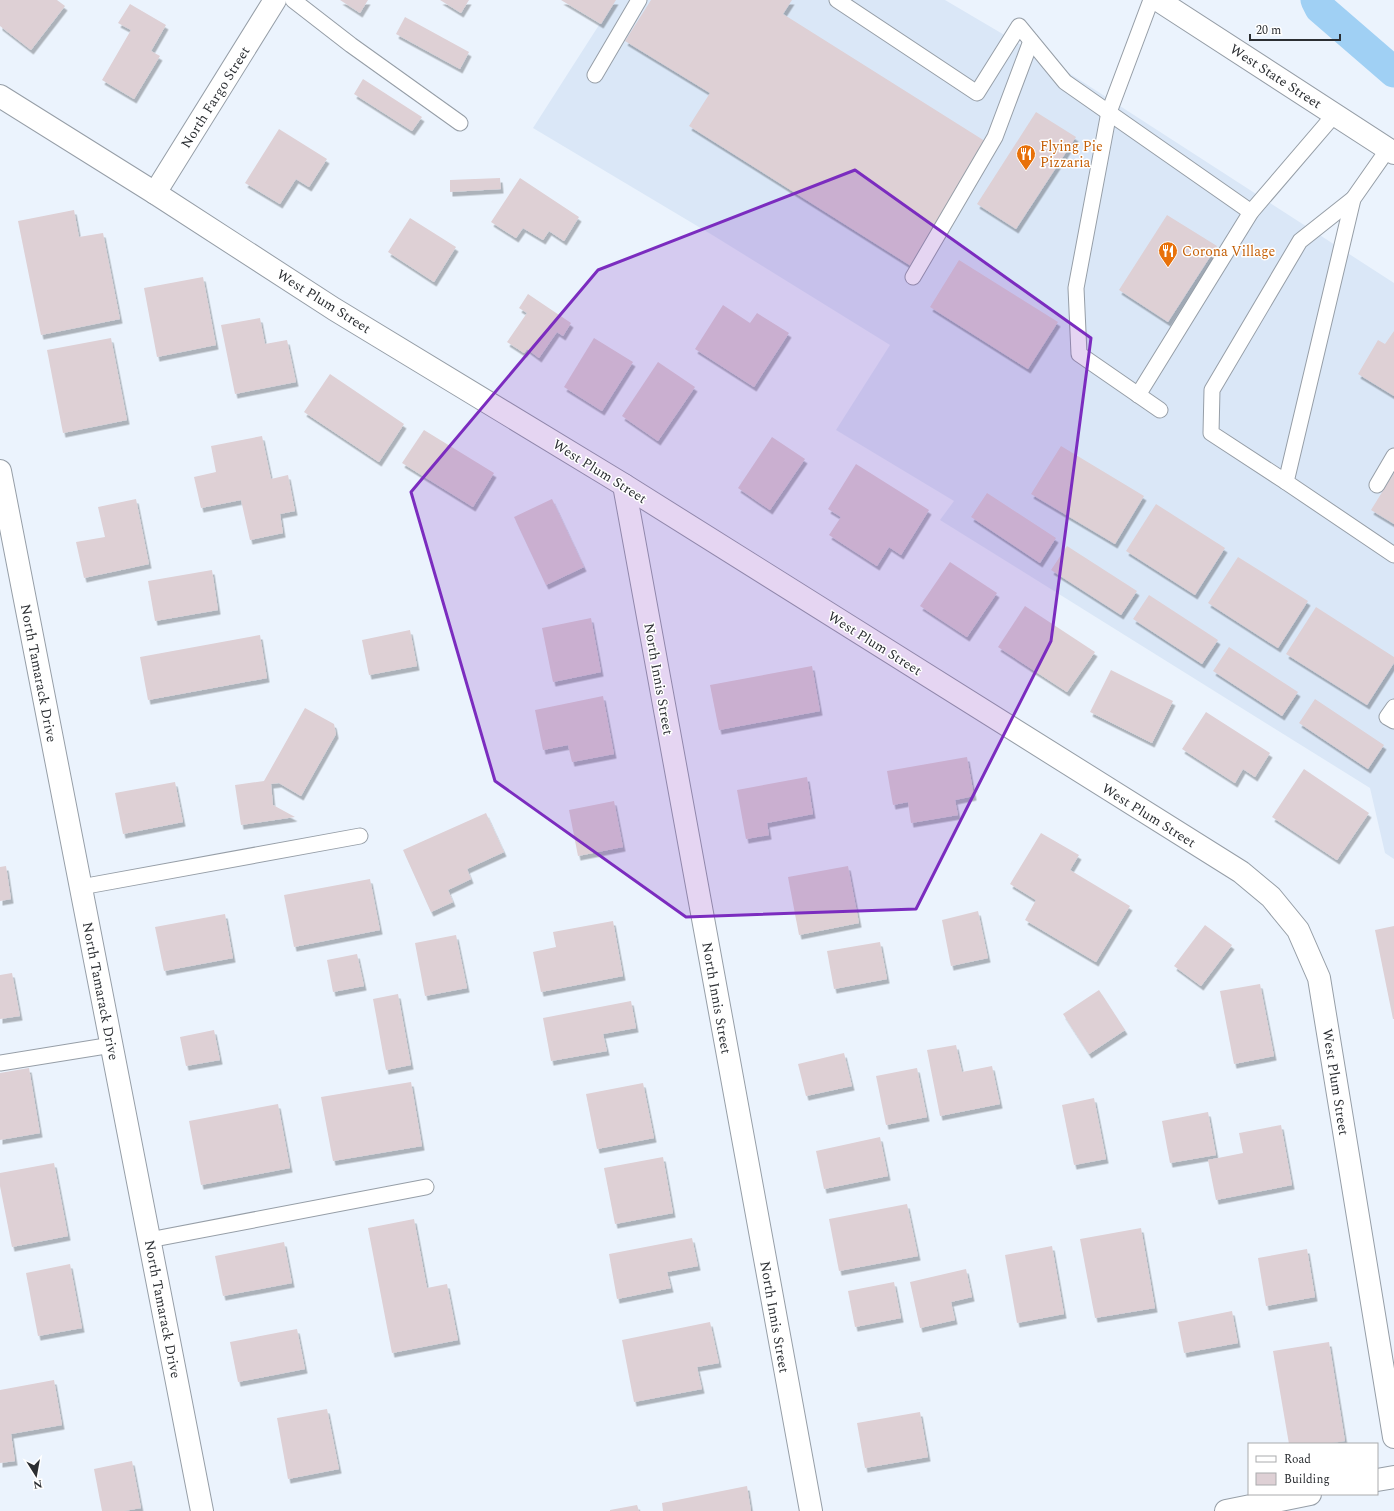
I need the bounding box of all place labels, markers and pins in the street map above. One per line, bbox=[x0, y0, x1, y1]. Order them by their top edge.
place label: Flying Pie Pizzaria bbox=[1040, 136, 1103, 173]
restaurant icon: Flying Pie Pizzaria bbox=[1015, 143, 1037, 171]
restaurant icon: Corona Village bbox=[1157, 240, 1179, 268]
place label: Corona Village bbox=[1182, 241, 1276, 262]

